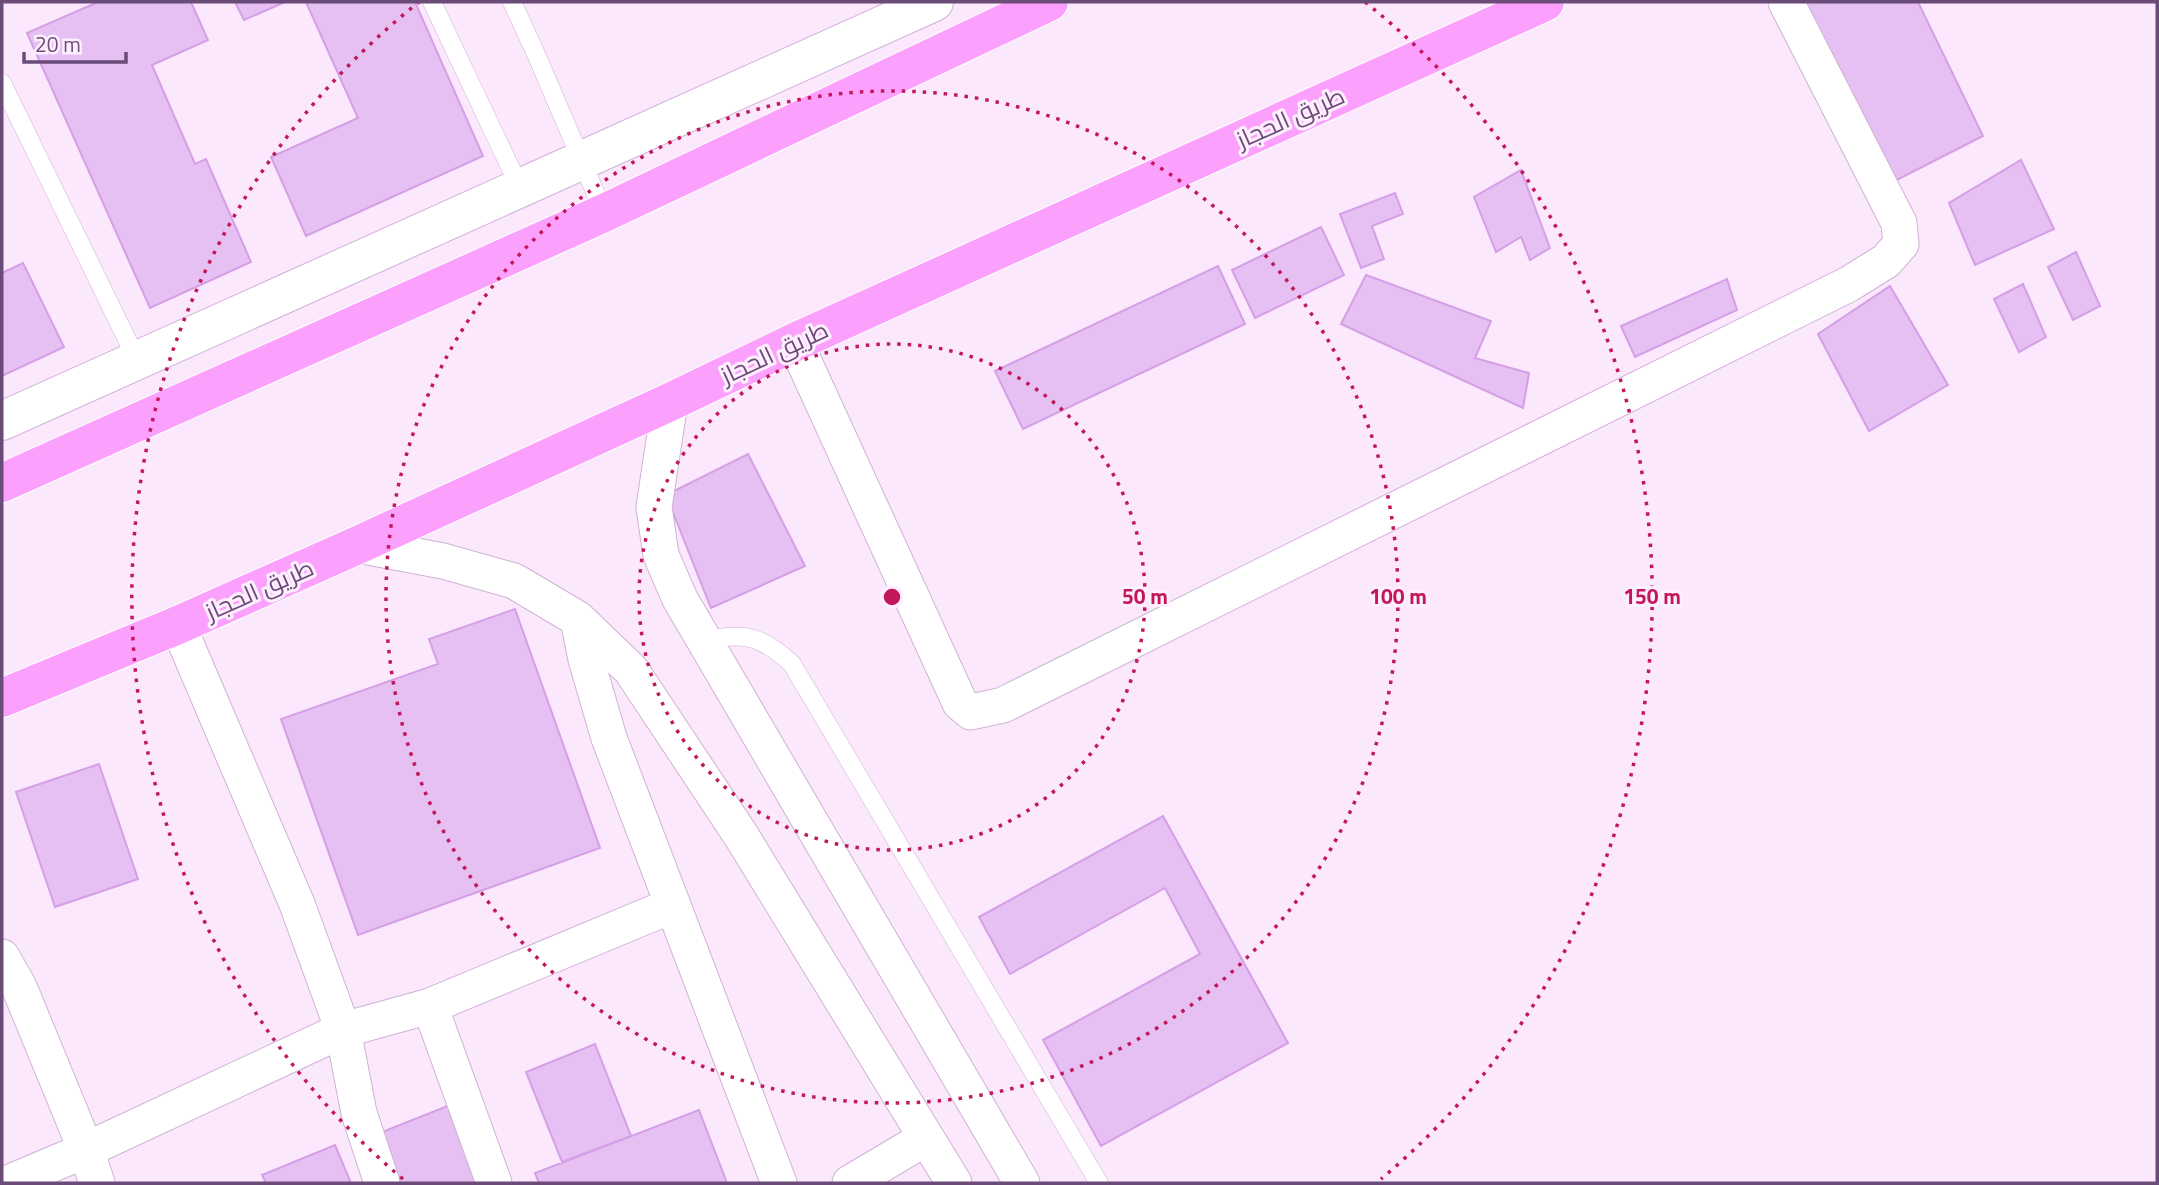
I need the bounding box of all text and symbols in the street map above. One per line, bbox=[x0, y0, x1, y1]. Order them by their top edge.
scale bar bbox=[24, 21, 126, 65]
text: 20 m bbox=[35, 28, 81, 60]
street label: طريق الحجاز bbox=[1228, 77, 1350, 158]
street label: طريق الحجاز bbox=[712, 311, 834, 394]
street label: طريق الحجاز bbox=[197, 549, 319, 630]
text: 50 m bbox=[1122, 580, 1168, 612]
text: 100 m bbox=[1369, 580, 1427, 612]
text: 150 m bbox=[1623, 580, 1681, 612]
centre of rings bbox=[880, 585, 904, 609]

